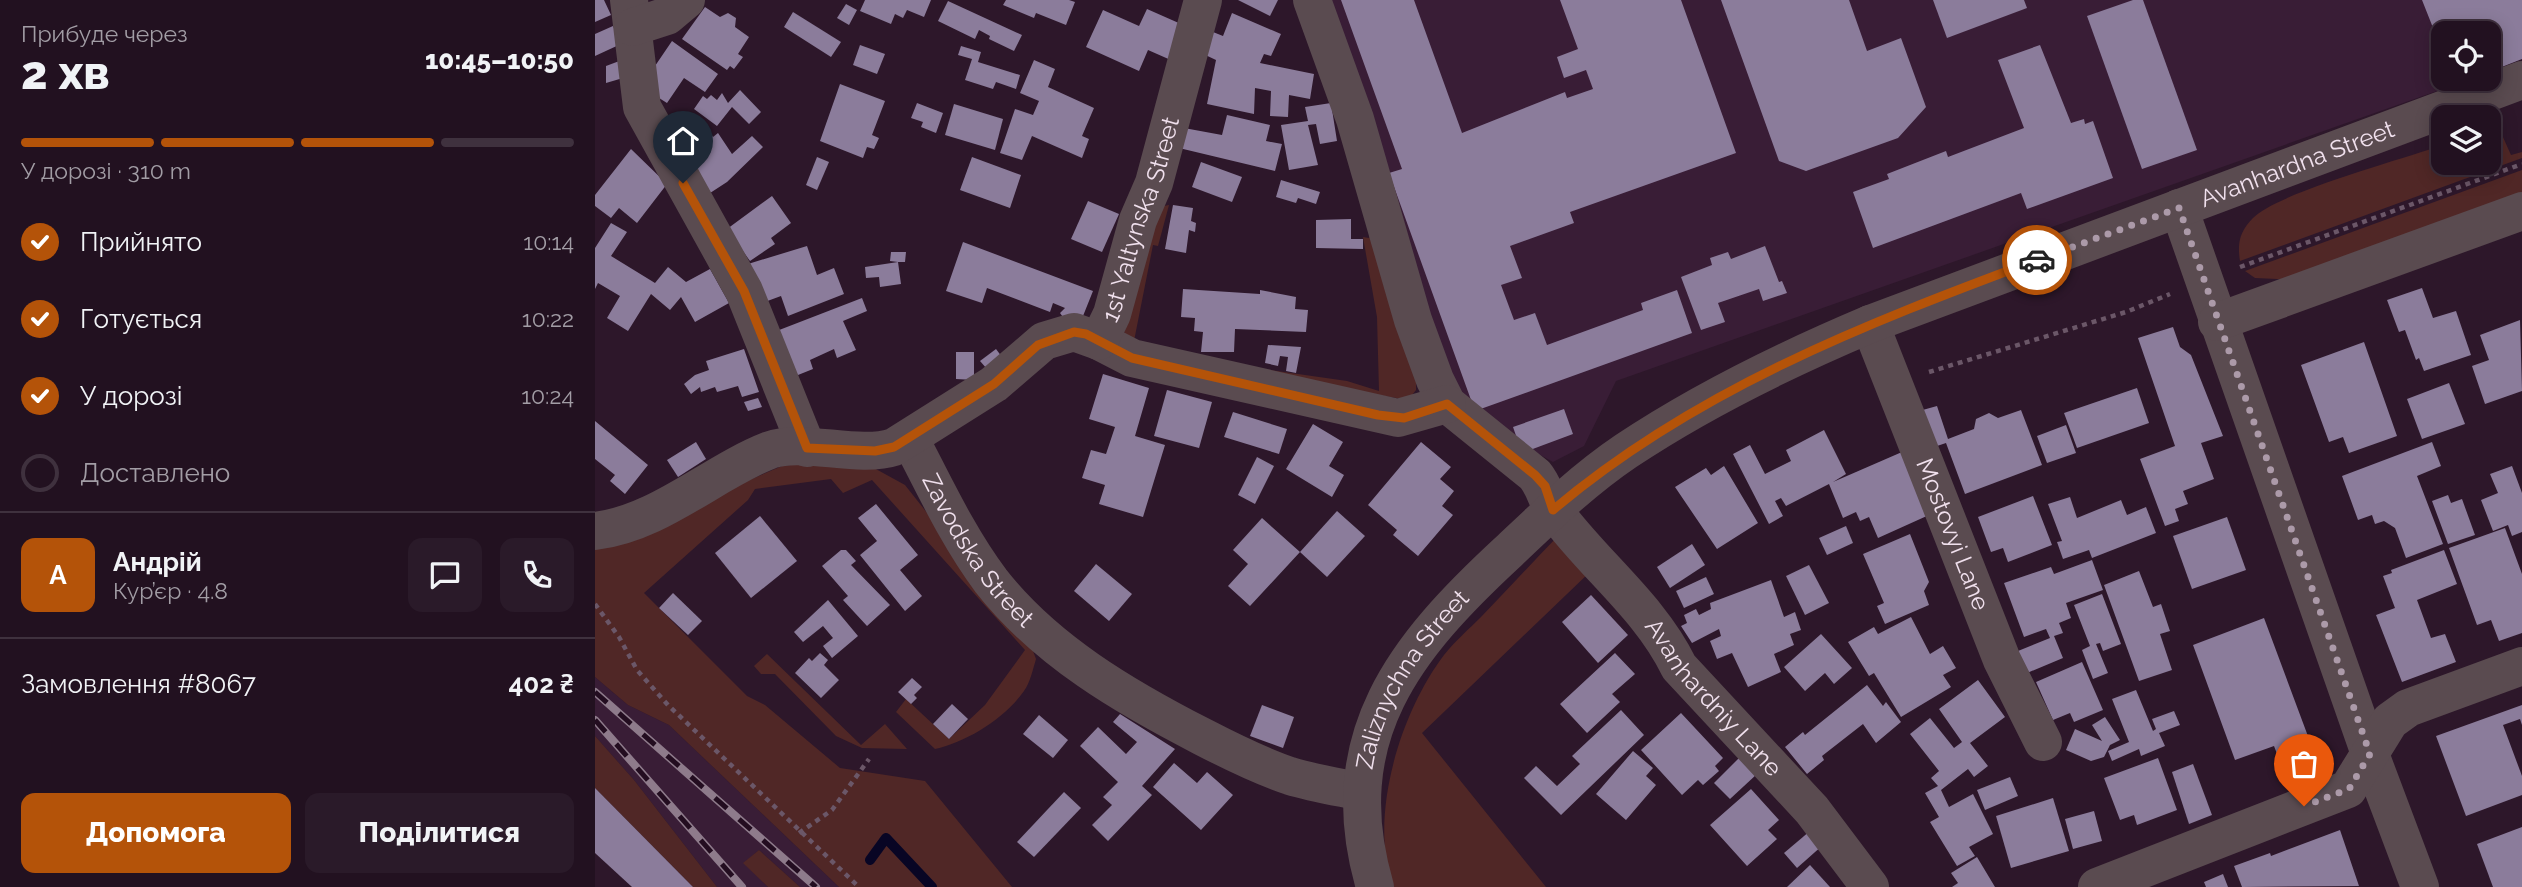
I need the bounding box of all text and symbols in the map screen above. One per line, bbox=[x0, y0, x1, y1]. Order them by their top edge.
text: Прибуде через bbox=[21, 20, 188, 47]
map controls bbox=[2431, 21, 2501, 175]
button: locate bbox=[2431, 21, 2501, 91]
text: 10:45–10:50 bbox=[425, 45, 574, 75]
text: 2 хв bbox=[21, 46, 110, 100]
button: layers bbox=[2431, 105, 2501, 175]
pin bbox=[653, 111, 713, 183]
street label: 1st Yaltynska Street bbox=[1095, 113, 1185, 327]
street label: Avanhardna Street bbox=[2196, 114, 2398, 213]
icon: home bbox=[664, 122, 702, 160]
text: У дорозі · 310 m bbox=[21, 157, 191, 184]
icon: check bbox=[21, 223, 59, 261]
courier bbox=[2002, 225, 2072, 295]
text: Прийнято bbox=[80, 227, 202, 257]
text: 10:14 bbox=[523, 228, 574, 255]
icon: car bbox=[2018, 241, 2056, 279]
icon: check bbox=[21, 300, 59, 338]
text: Готується bbox=[80, 304, 202, 334]
text: 10:22 bbox=[522, 305, 574, 332]
icon: check bbox=[21, 377, 59, 415]
text: У дорозі bbox=[80, 381, 182, 411]
text: 10:24 bbox=[521, 382, 574, 409]
street label: Mostovyi Lane bbox=[1910, 454, 1996, 614]
text: Доставлено bbox=[80, 458, 230, 488]
street label: Zavodska Street bbox=[916, 469, 1040, 633]
button: chat bbox=[408, 538, 482, 612]
button: phone bbox=[500, 538, 574, 612]
text: Андрій bbox=[113, 547, 202, 577]
text: А bbox=[49, 560, 67, 590]
text: Кур’єр · 4.8 bbox=[113, 577, 228, 604]
street label: Zaliznychna Street bbox=[1350, 584, 1475, 771]
street label: Avanhardniy Lane bbox=[1639, 613, 1788, 782]
text: Замовлення #8067 bbox=[21, 669, 256, 699]
text: 402 ₴ bbox=[508, 669, 574, 699]
pin bbox=[2274, 734, 2334, 806]
icon: bag bbox=[2285, 745, 2323, 783]
button: Допомога bbox=[21, 793, 291, 873]
button: Поділитися bbox=[305, 793, 574, 873]

